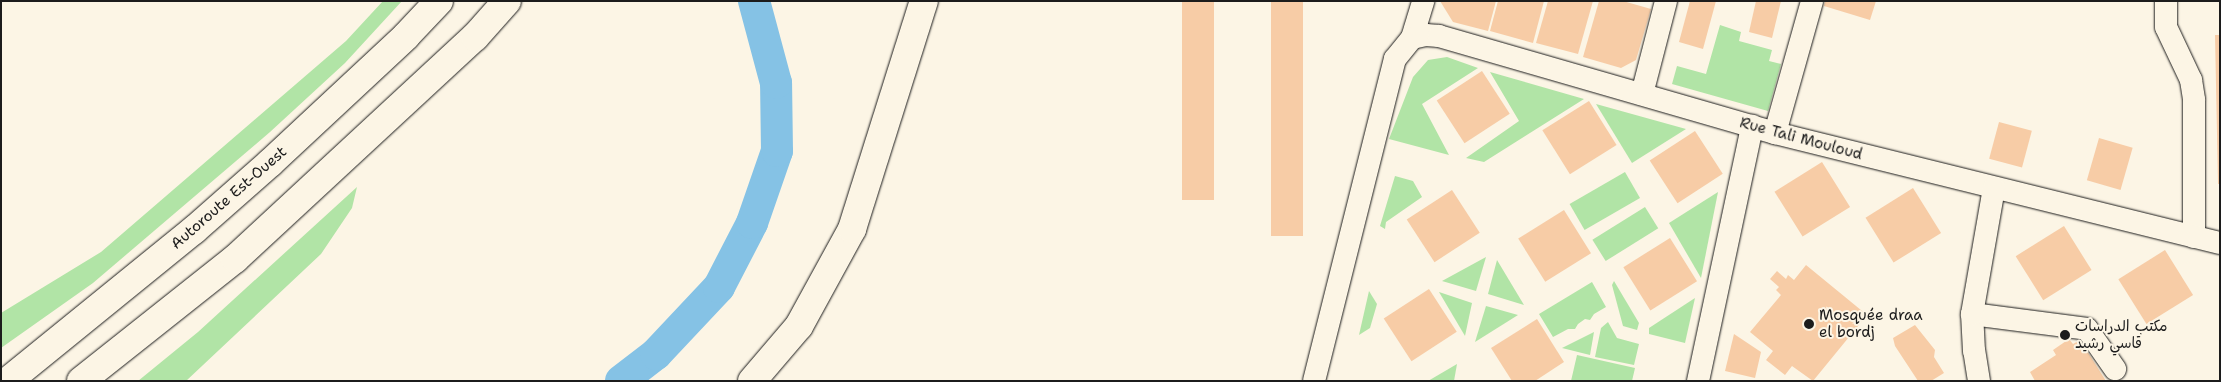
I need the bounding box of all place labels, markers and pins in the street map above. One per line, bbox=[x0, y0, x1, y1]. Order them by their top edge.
place label: Mosquée draa el bordj bbox=[1819, 306, 1923, 341]
place label: مكتب الدراسات قاسي رشيد bbox=[2075, 317, 2168, 352]
marker: Mosquée draa el bordj bbox=[1803, 318, 1815, 330]
marker: مكتب الدراسات قاسي رشيد bbox=[2059, 329, 2071, 341]

